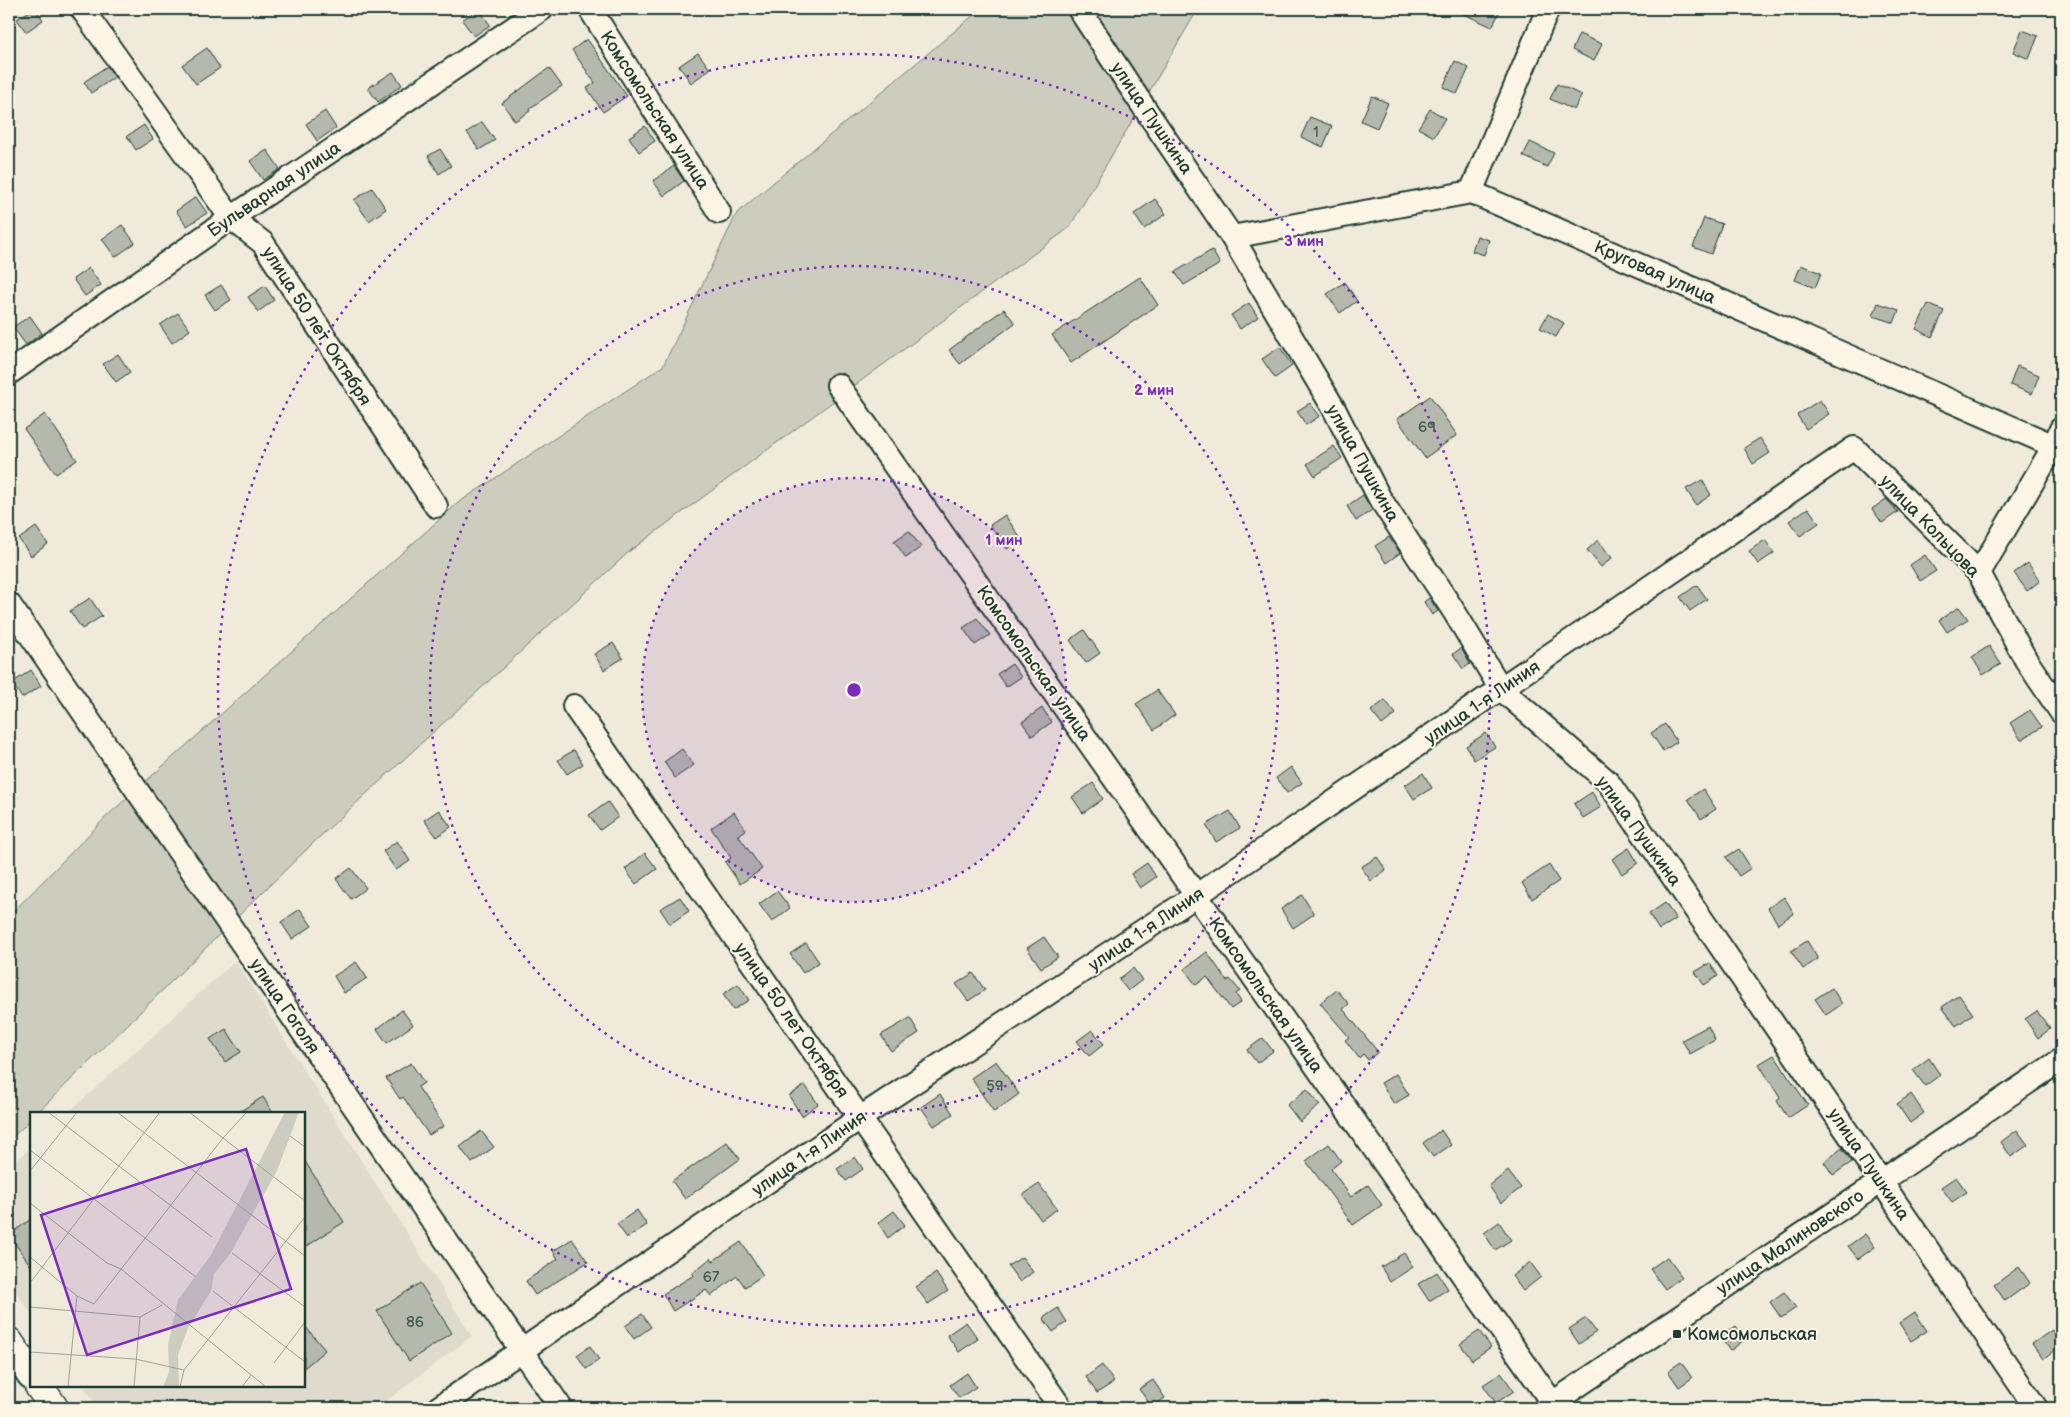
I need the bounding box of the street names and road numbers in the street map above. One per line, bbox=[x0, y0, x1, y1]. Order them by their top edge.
street label: Комсомольская улица bbox=[595, 27, 714, 194]
street label: улица Пушкина bbox=[1106, 58, 1197, 179]
street label: Бульварная улица bbox=[204, 137, 345, 242]
street label: Круговая улица bbox=[1591, 236, 1719, 309]
street label: улица 50 лет Октября bbox=[257, 243, 376, 409]
street label: улица Пушкина bbox=[1322, 401, 1404, 526]
street label: улица Кольцова bbox=[1875, 471, 1984, 582]
street label: Комсомольская улица bbox=[972, 582, 1095, 745]
street label: улица 1-я Линия bbox=[1421, 656, 1544, 749]
street label: улица Пушкина bbox=[1592, 772, 1686, 891]
street label: улица 1-я Линия bbox=[1085, 883, 1208, 976]
street label: Комсомольская улица bbox=[1204, 914, 1327, 1077]
street label: улица 50 лет Октября bbox=[730, 939, 853, 1102]
street label: улица Гоголя bbox=[245, 955, 324, 1058]
street label: улица Пушкина bbox=[1823, 1104, 1914, 1225]
street label: улица 1-я Линия bbox=[748, 1106, 871, 1201]
street label: улица Малиновского bbox=[1713, 1185, 1868, 1300]

